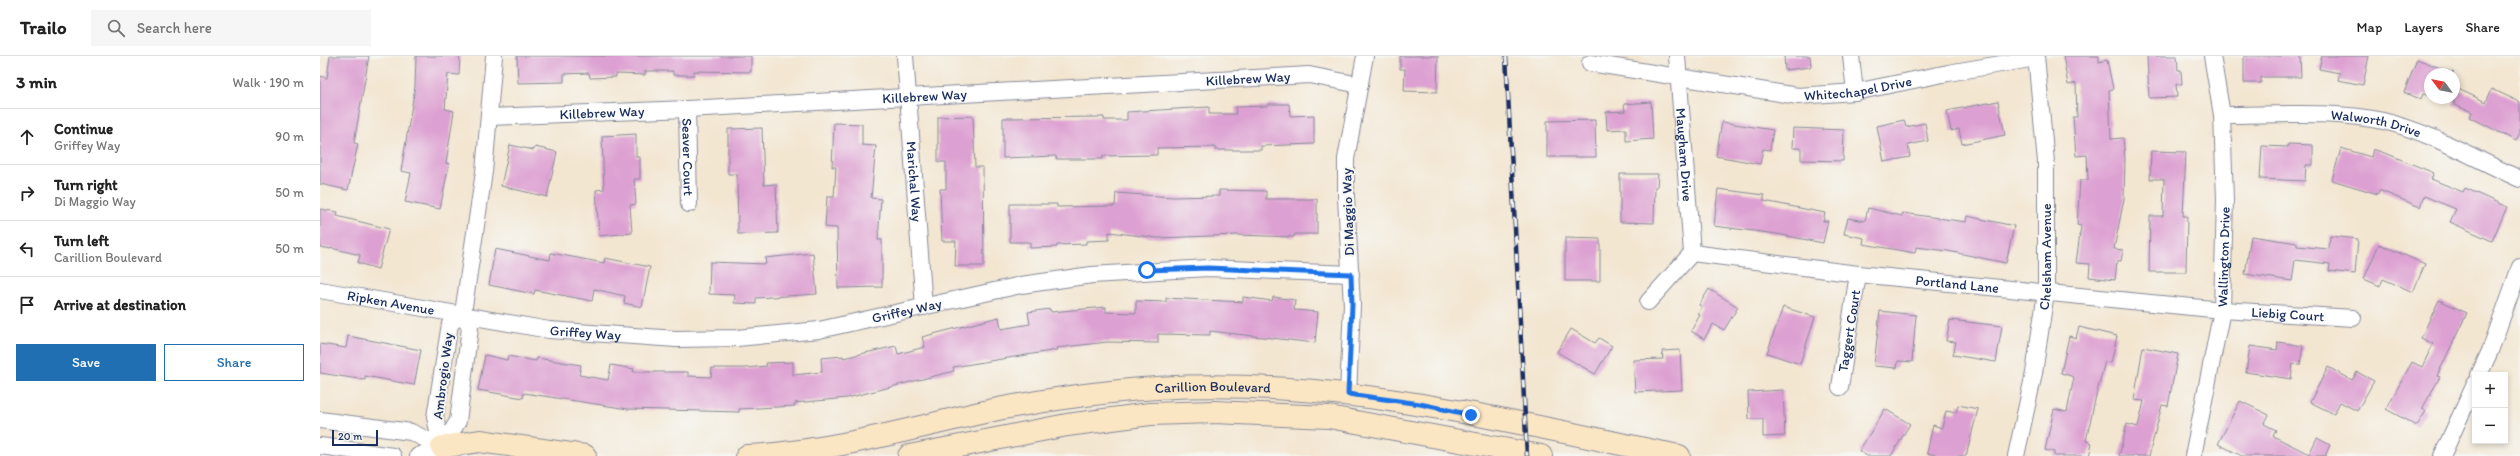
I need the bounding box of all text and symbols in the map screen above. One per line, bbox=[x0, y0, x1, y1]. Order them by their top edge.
search box bbox=[91, 10, 371, 46]
text: Trailo bbox=[20, 16, 67, 39]
icon: search bbox=[105, 17, 127, 39]
text: Search here bbox=[137, 19, 212, 37]
text: Map bbox=[2357, 19, 2382, 36]
text: Layers bbox=[2404, 19, 2443, 36]
text: Share bbox=[2465, 19, 2500, 36]
street label: Killebrew Way bbox=[1205, 68, 1291, 89]
north arrow bbox=[2424, 68, 2460, 104]
text: 3 min bbox=[16, 72, 57, 92]
street label: Whitechapel Drive bbox=[1803, 72, 1913, 104]
text: Walk · 190 m bbox=[233, 75, 304, 90]
street label: Killebrew Way bbox=[882, 85, 968, 107]
street label: Killebrew Way bbox=[559, 102, 645, 123]
street label: Walworth Drive bbox=[2330, 106, 2424, 141]
street label: Maugham Drive bbox=[1672, 107, 1697, 203]
street label: Seaver Court bbox=[679, 118, 697, 196]
text: Continue bbox=[54, 120, 113, 138]
icon: ahead bbox=[16, 126, 38, 148]
text: 90 m bbox=[275, 129, 304, 144]
text: Griffey Way bbox=[54, 138, 120, 153]
street label: Marichal Way bbox=[903, 141, 926, 223]
street label: Di Maggio Way bbox=[1338, 167, 1358, 256]
text: Turn right bbox=[54, 176, 118, 194]
icon: right bbox=[16, 182, 38, 204]
text: 50 m bbox=[275, 185, 304, 200]
text: Di Maggio Way bbox=[54, 194, 136, 209]
street label: Chelsham Avenue bbox=[2035, 203, 2055, 311]
street label: Wallington Drive bbox=[2214, 206, 2233, 307]
text: Turn left bbox=[54, 232, 109, 250]
icon: left bbox=[16, 238, 38, 260]
text: 50 m bbox=[275, 241, 304, 256]
text: Carillion Boulevard bbox=[54, 250, 162, 265]
route start bbox=[1138, 261, 1156, 279]
street label: Portland Lane bbox=[1915, 271, 2000, 296]
street label: Ripken Avenue bbox=[346, 286, 436, 318]
street label: Taggert Court bbox=[1834, 288, 1864, 373]
icon: arrive bbox=[16, 294, 38, 316]
street label: Griffey Way bbox=[870, 294, 944, 327]
text: Arrive at destination bbox=[54, 296, 186, 314]
street label: Liebig Court bbox=[2251, 303, 2325, 325]
street label: Griffey Way bbox=[549, 322, 622, 344]
street label: Ambrogio Way bbox=[429, 331, 457, 420]
button: Save bbox=[16, 344, 156, 381]
button: Share bbox=[164, 344, 304, 381]
map controls bbox=[2472, 372, 2508, 444]
button: + bbox=[2472, 372, 2508, 408]
street label: Carillion Boulevard bbox=[1154, 378, 1272, 396]
route end bbox=[1462, 406, 1480, 424]
button: − bbox=[2472, 408, 2508, 444]
scale bar bbox=[332, 428, 378, 447]
text: 20 m bbox=[338, 430, 362, 443]

